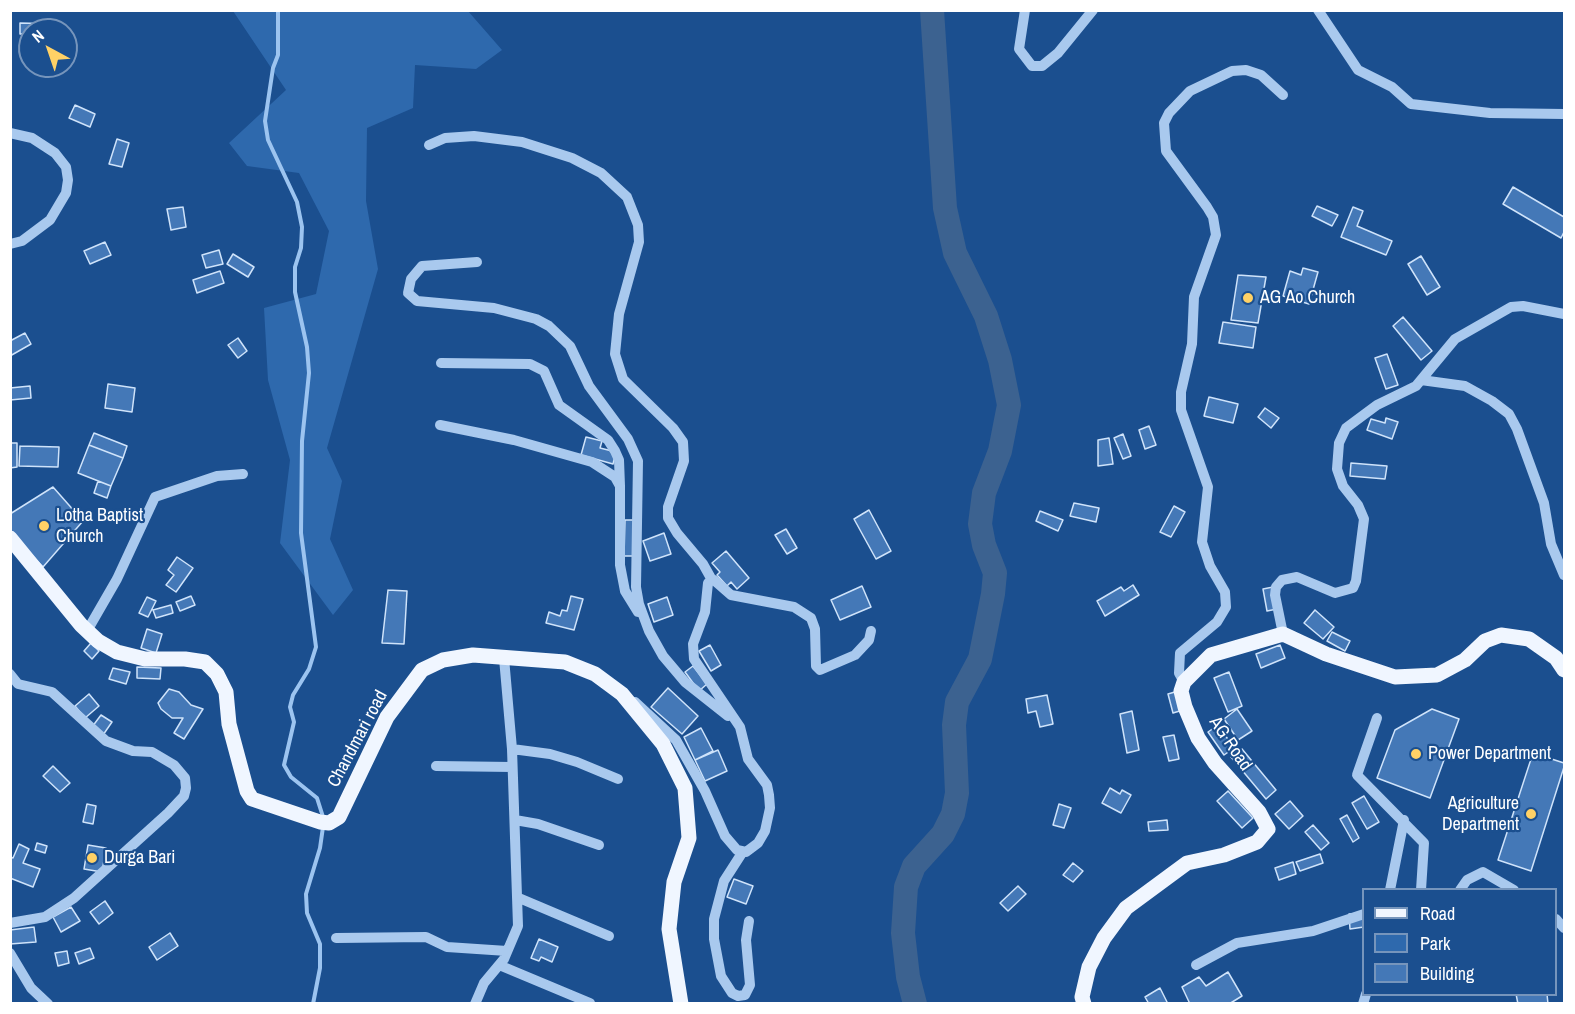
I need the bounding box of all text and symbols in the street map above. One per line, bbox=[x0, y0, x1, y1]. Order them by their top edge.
north arrow bbox=[18, 18, 78, 78]
text: N bbox=[27, 24, 48, 47]
place label: AG Ao Church bbox=[1260, 287, 1355, 309]
marker: AG Ao Church bbox=[1241, 291, 1255, 305]
place label: Lotha Baptist Church bbox=[56, 505, 143, 548]
marker: Lotha Baptist Church bbox=[37, 519, 51, 533]
street label: Chandmari road bbox=[323, 687, 393, 791]
street label: AG Road bbox=[1204, 713, 1256, 775]
place label: Power Department bbox=[1428, 743, 1551, 765]
marker: Power Department bbox=[1409, 747, 1423, 761]
place label: Agriculture Department bbox=[1442, 793, 1519, 836]
marker: Agriculture Department bbox=[1524, 807, 1538, 821]
place label: Durga Bari bbox=[104, 847, 175, 869]
marker: Durga Bari bbox=[85, 851, 99, 865]
legend bbox=[1362, 888, 1557, 996]
text: Road bbox=[1420, 901, 1455, 926]
text: Park bbox=[1420, 931, 1450, 956]
text: Building bbox=[1420, 961, 1474, 986]

